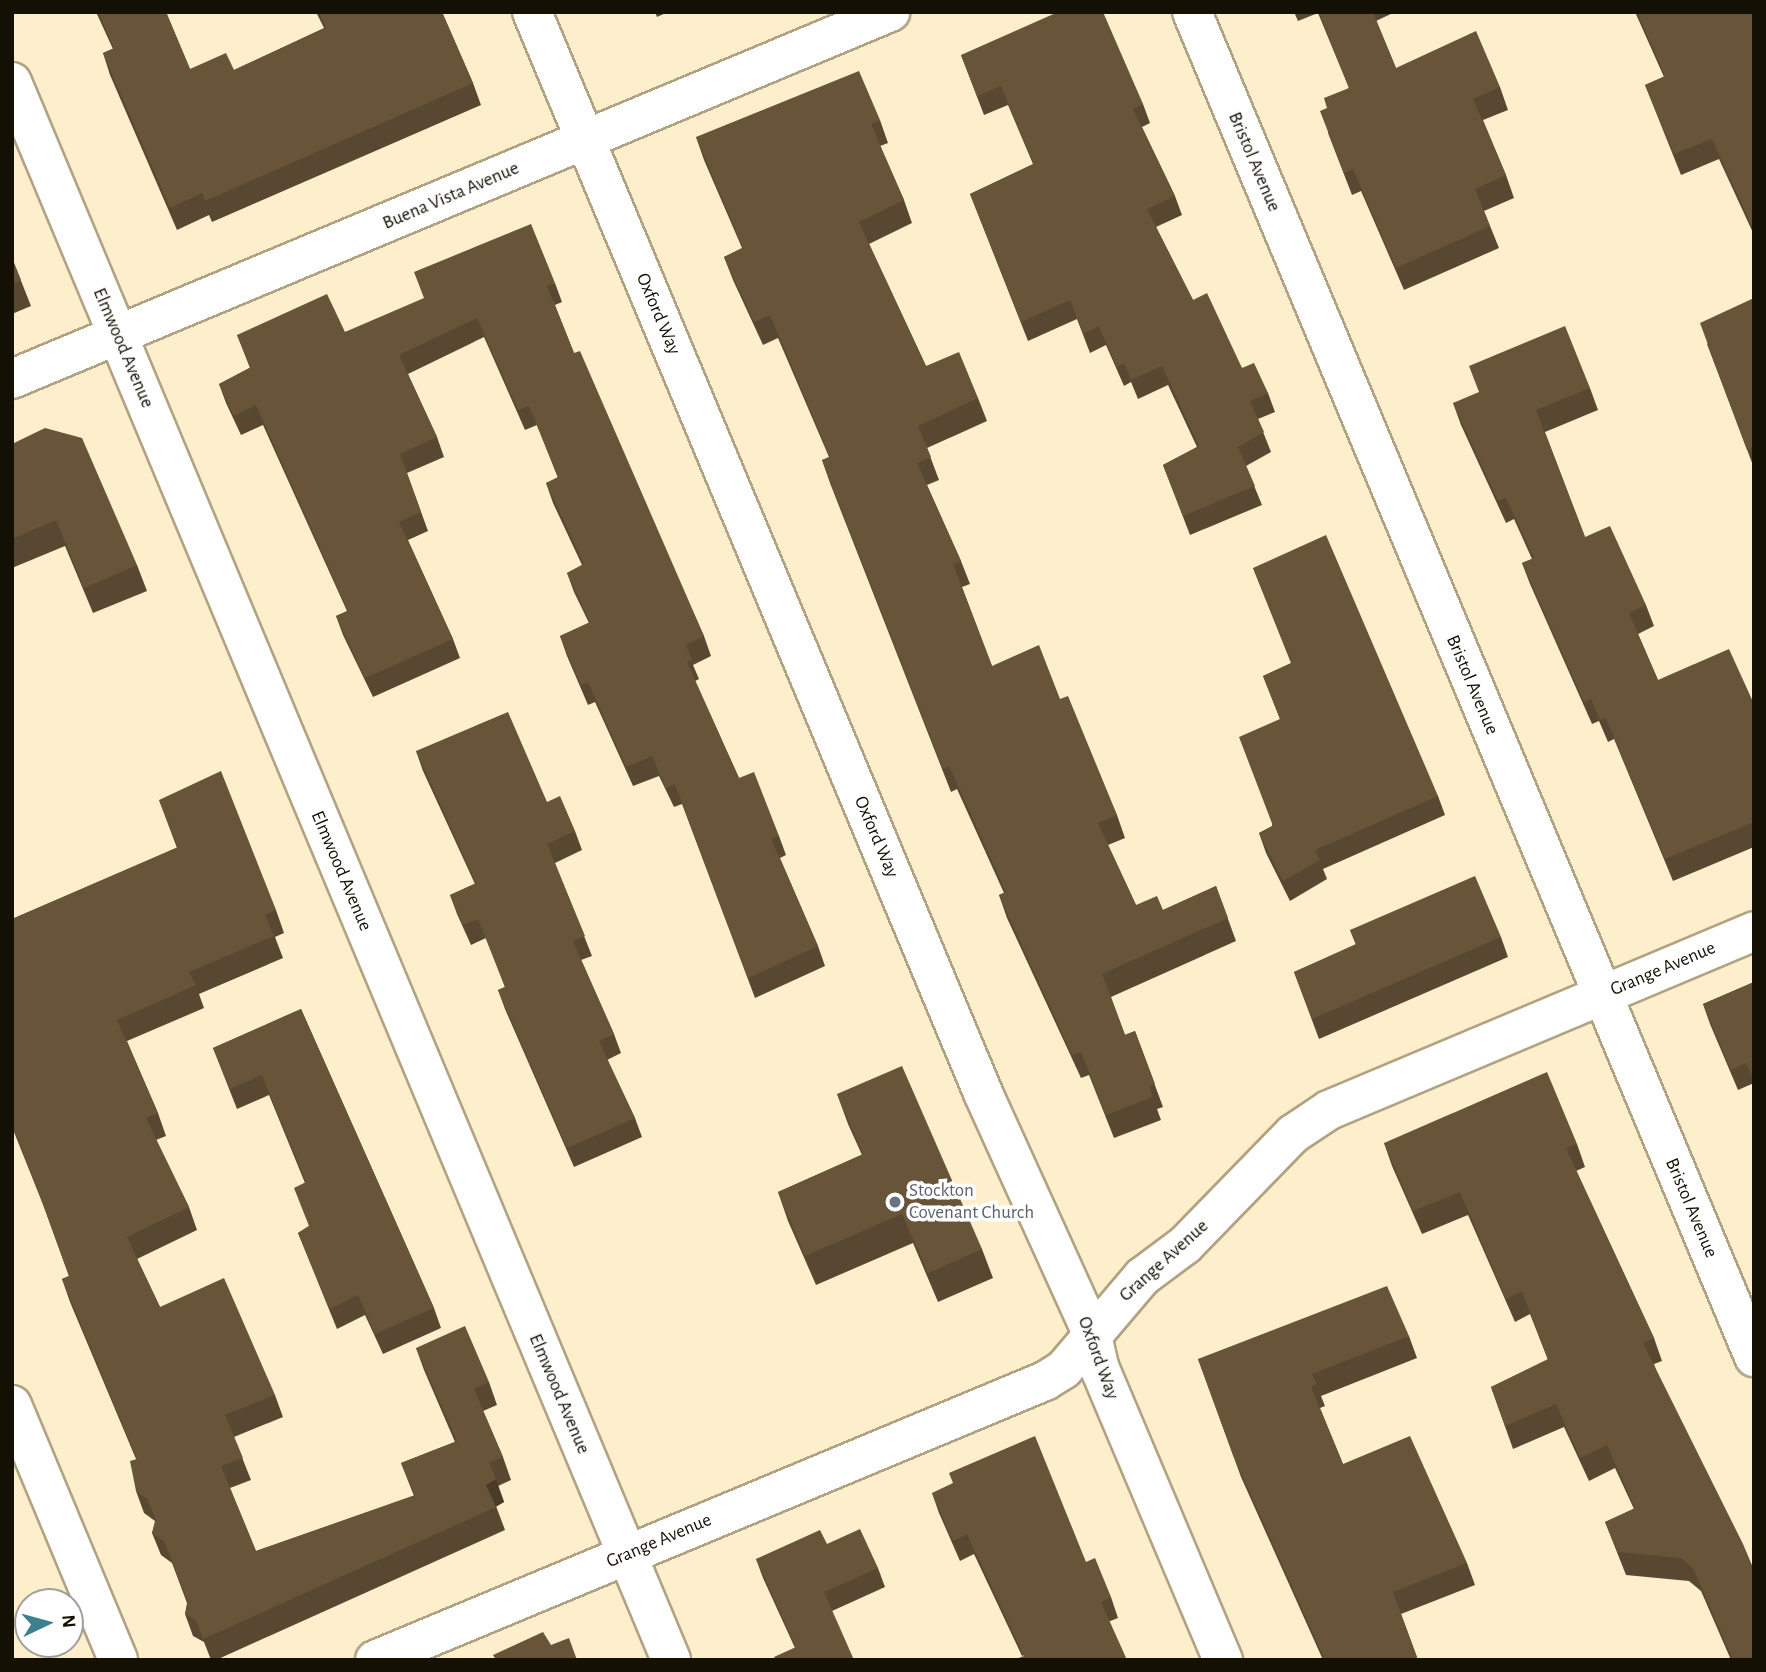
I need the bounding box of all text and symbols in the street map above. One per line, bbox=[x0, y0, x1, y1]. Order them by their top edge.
street label: Bristol Avenue bbox=[1223, 109, 1285, 215]
street label: Buena Vista Avenue bbox=[379, 157, 523, 235]
street label: Oxford Way bbox=[631, 270, 685, 358]
street label: Elmwood Avenue bbox=[87, 285, 159, 411]
street label: Bristol Avenue bbox=[1441, 632, 1503, 738]
street label: Oxford Way bbox=[849, 793, 903, 881]
street label: Elmwood Avenue bbox=[305, 808, 377, 934]
street label: Grange Avenue bbox=[1607, 937, 1719, 1001]
street label: Bristol Avenue bbox=[1660, 1155, 1722, 1261]
place label: Stockton Covenant Church bbox=[909, 1180, 1034, 1224]
marker: Stockton Covenant Church bbox=[887, 1194, 903, 1210]
street label: Grange Avenue bbox=[1115, 1215, 1213, 1307]
street label: Oxford Way bbox=[1072, 1313, 1124, 1403]
street label: Elmwood Avenue bbox=[523, 1331, 595, 1457]
street label: Grange Avenue bbox=[603, 1509, 715, 1573]
north arrow bbox=[14, 1588, 84, 1658]
text: N bbox=[58, 1614, 78, 1629]

